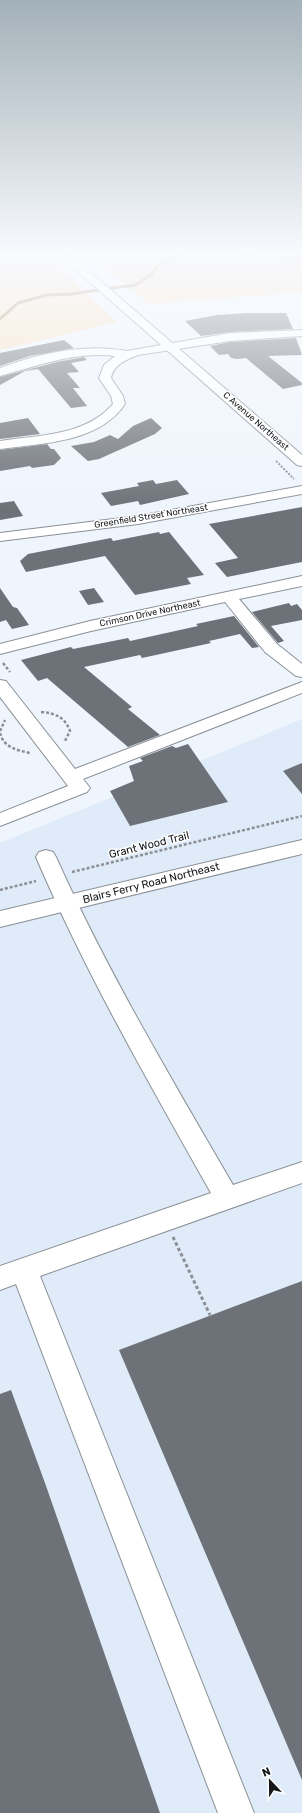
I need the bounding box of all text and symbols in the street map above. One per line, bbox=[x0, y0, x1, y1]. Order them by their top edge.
street label: C Avenue Northeast bbox=[221, 390, 291, 453]
street label: Greenfield Street Northeast bbox=[94, 502, 209, 530]
street label: Crimson Drive Northeast bbox=[99, 597, 202, 629]
street label: Grant Wood Trail bbox=[108, 829, 190, 861]
street label: Blairs Ferry Road Northeast bbox=[81, 860, 221, 906]
north arrow bbox=[250, 1761, 290, 1801]
text: N bbox=[260, 1765, 273, 1780]

